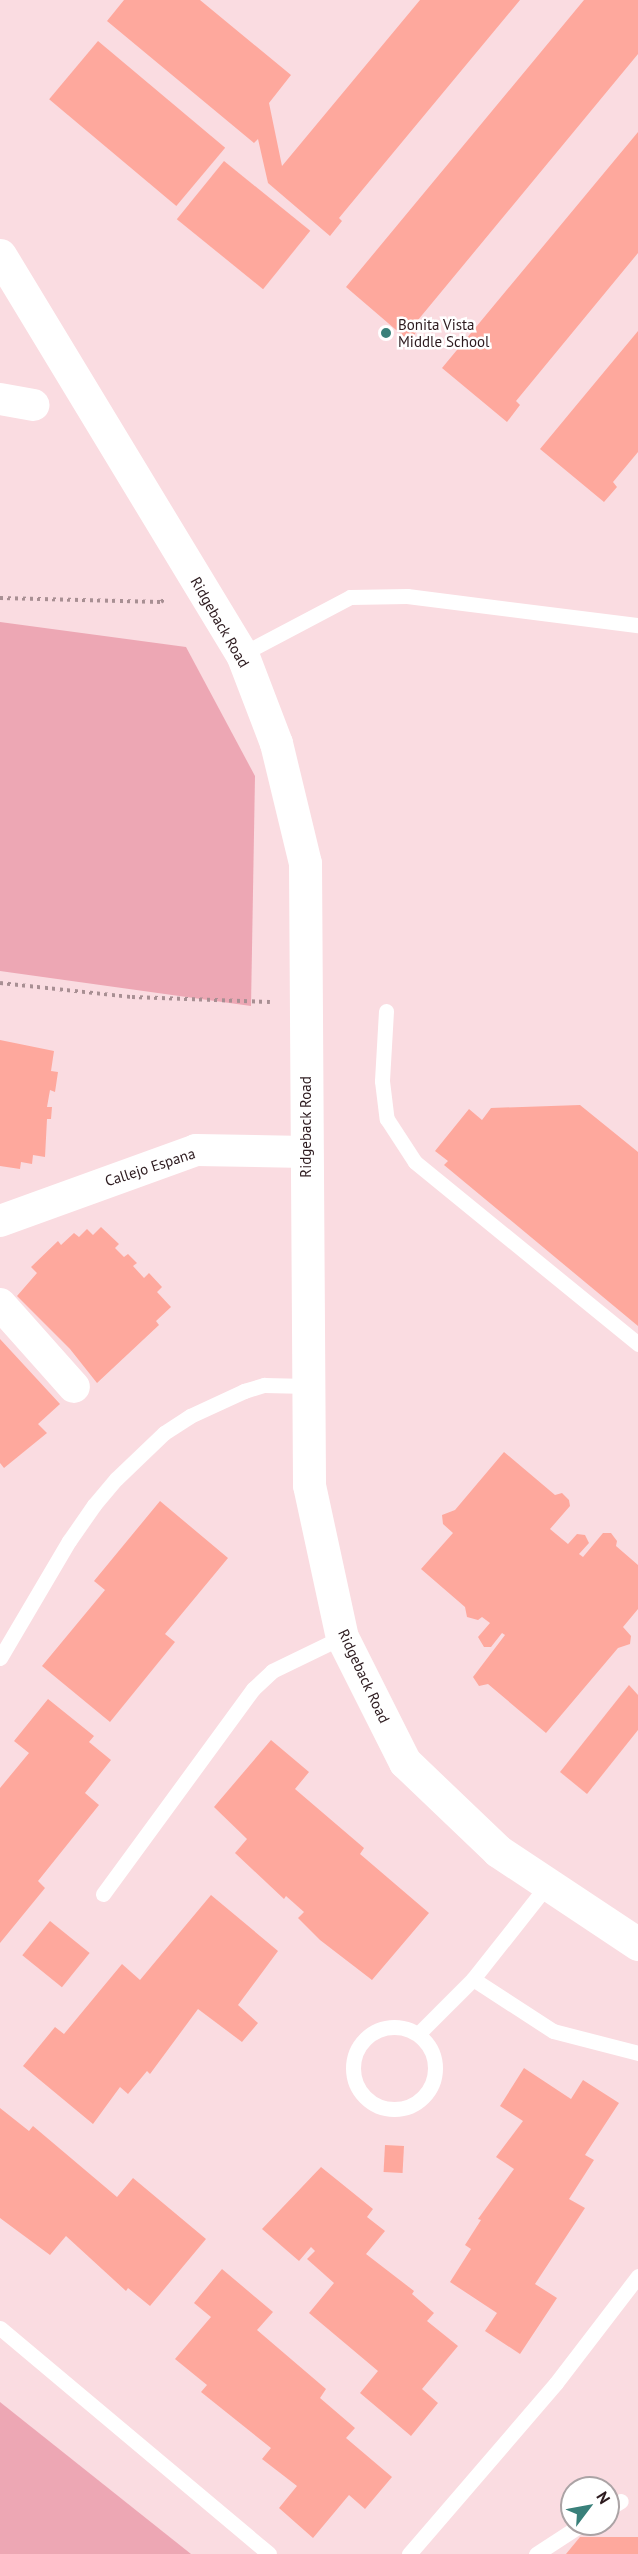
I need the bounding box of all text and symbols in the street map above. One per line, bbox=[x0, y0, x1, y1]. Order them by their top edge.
place label: Bonita Vista Middle School bbox=[398, 315, 489, 350]
marker: Bonita Vista Middle School bbox=[379, 326, 393, 340]
street label: Ridgeback Road bbox=[187, 573, 253, 671]
street label: Ridgeback Road bbox=[297, 1076, 315, 1178]
street label: Callejo Espana bbox=[103, 1144, 197, 1190]
street label: Ridgeback Road bbox=[334, 1626, 394, 1726]
north arrow bbox=[560, 2476, 620, 2536]
text: N bbox=[592, 2488, 615, 2507]

